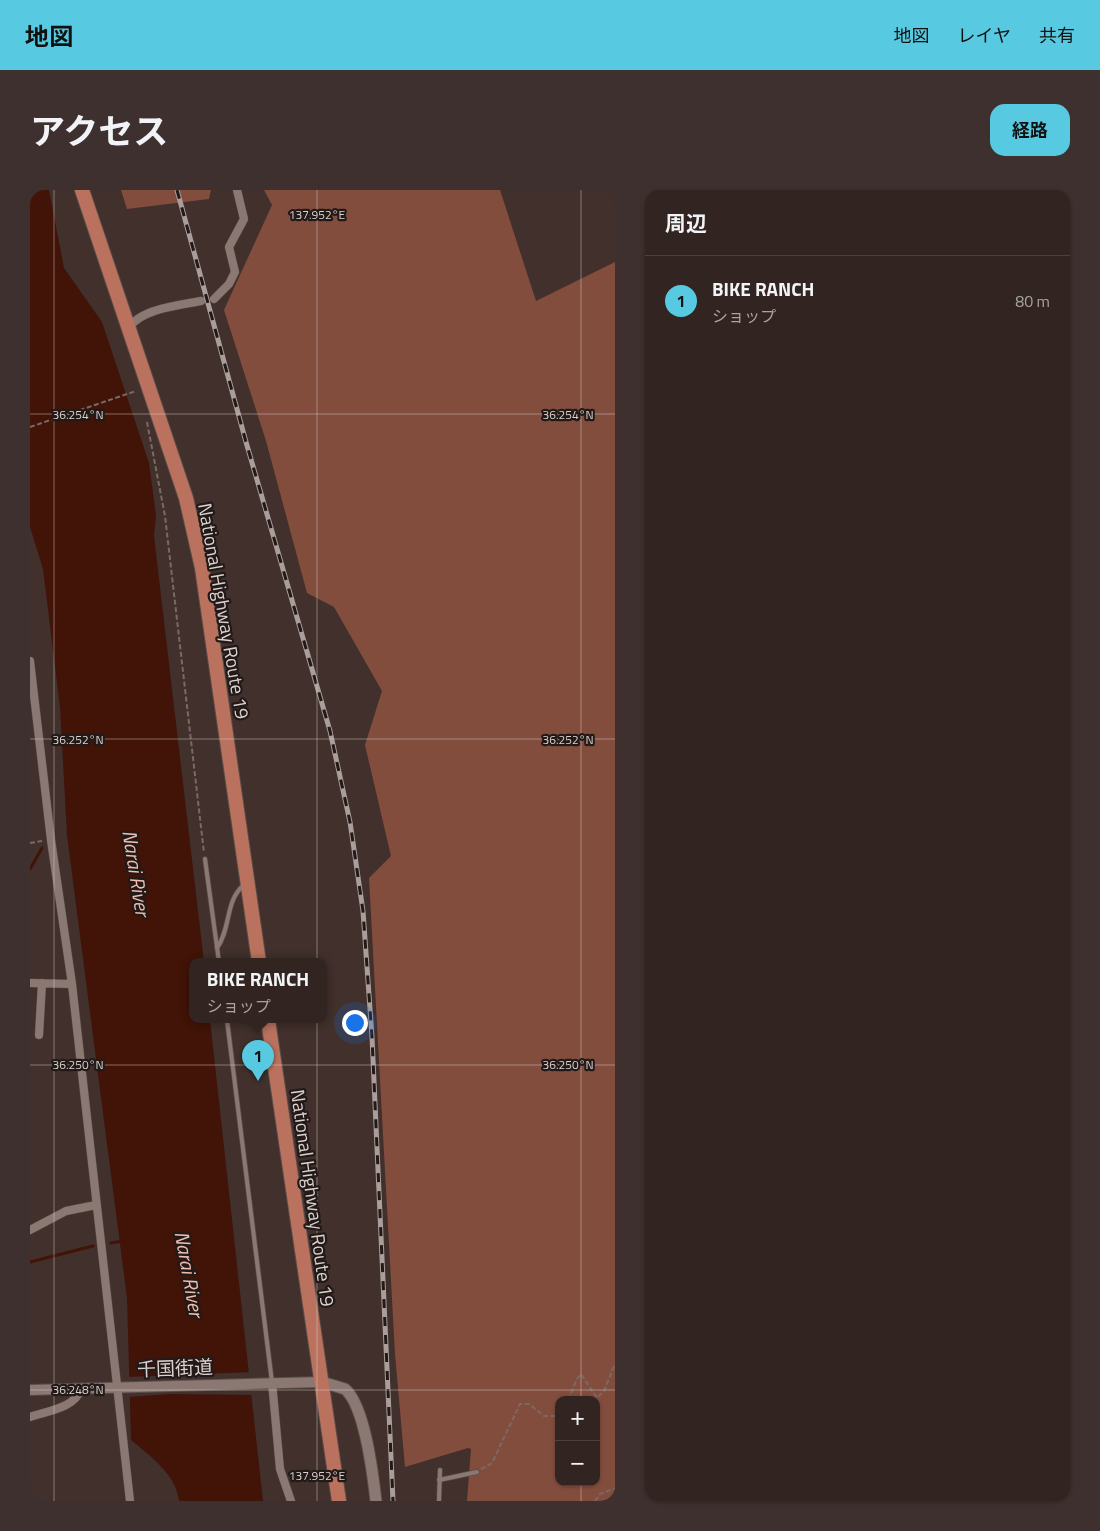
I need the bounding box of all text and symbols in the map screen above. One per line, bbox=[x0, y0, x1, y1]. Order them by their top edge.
text: 地図 bbox=[25, 18, 73, 54]
text: 地図 bbox=[894, 22, 930, 49]
text: レイヤ bbox=[958, 22, 1011, 49]
text: 共有 bbox=[1039, 22, 1075, 49]
text: アクセス bbox=[30, 104, 168, 158]
button: 経路 bbox=[990, 104, 1070, 156]
text: 137.952°E bbox=[289, 205, 345, 224]
text: 周辺 bbox=[665, 207, 707, 239]
text: BIKE RANCH bbox=[712, 274, 814, 303]
text: 1 bbox=[677, 289, 685, 313]
text: 80 m bbox=[1015, 289, 1050, 313]
text: ショップ bbox=[712, 304, 776, 328]
text: 36.254°N bbox=[52, 405, 104, 424]
text: 36.254°N bbox=[542, 405, 594, 424]
street label: National Highway Route 19 bbox=[191, 501, 258, 721]
text: 36.252°N bbox=[52, 730, 104, 749]
text: 36.252°N bbox=[542, 730, 594, 749]
water label: Narai River bbox=[114, 828, 159, 921]
popup bbox=[189, 958, 327, 1023]
text: BIKE RANCH bbox=[207, 964, 309, 993]
text: ショップ bbox=[207, 994, 271, 1018]
your location bbox=[342, 1010, 368, 1036]
pin: 1 bbox=[242, 1040, 274, 1081]
text: 36.250°N bbox=[52, 1055, 104, 1074]
text: 36.250°N bbox=[542, 1055, 594, 1074]
street label: National Highway Route 19 bbox=[284, 1088, 343, 1308]
water label: Narai River bbox=[167, 1228, 213, 1322]
street label: 千国街道 bbox=[136, 1352, 213, 1383]
text: 36.248°N bbox=[52, 1380, 104, 1399]
map controls bbox=[555, 1396, 600, 1486]
button: + bbox=[555, 1396, 600, 1441]
button: − bbox=[555, 1441, 600, 1486]
text: 137.952°E bbox=[289, 1466, 345, 1485]

